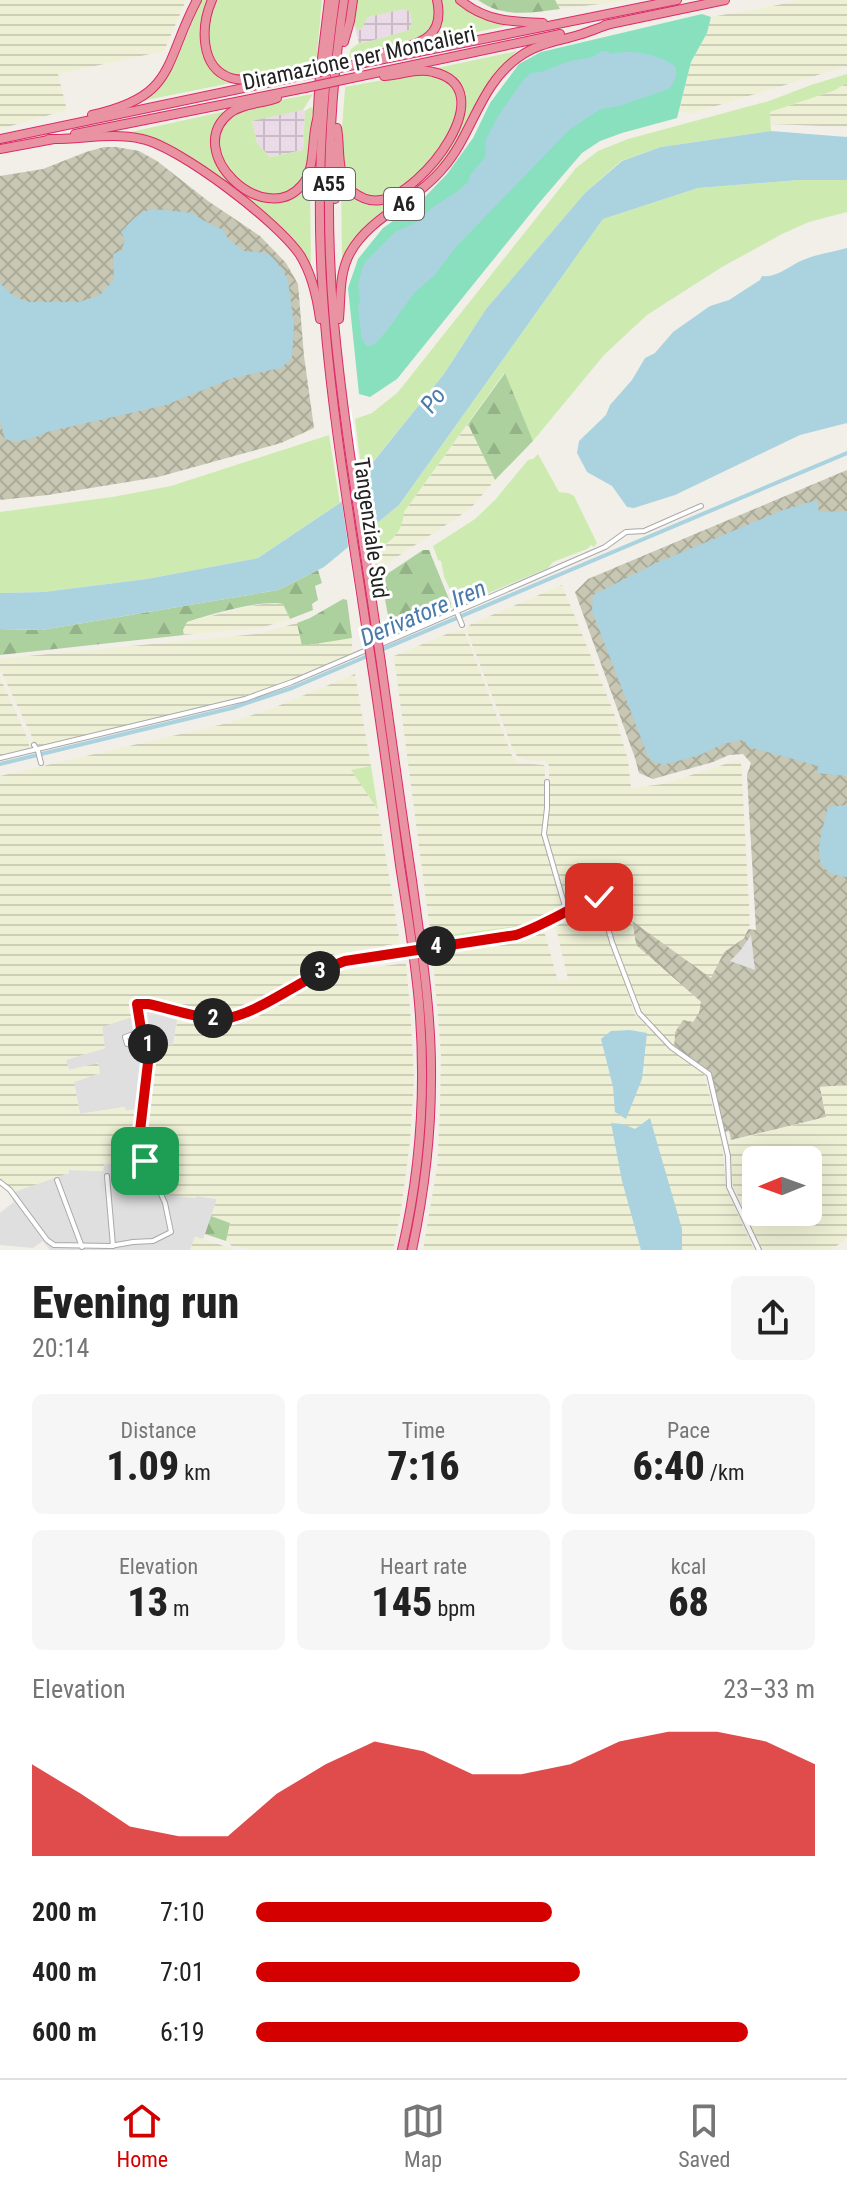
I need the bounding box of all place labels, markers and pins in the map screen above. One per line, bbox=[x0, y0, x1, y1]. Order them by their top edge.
pin bbox=[565, 863, 633, 931]
pin: 4 bbox=[416, 926, 456, 966]
pin: 3 bbox=[300, 951, 340, 991]
pin: 2 bbox=[193, 998, 233, 1038]
pin: 1 bbox=[128, 1024, 168, 1064]
pin bbox=[111, 1127, 179, 1195]

